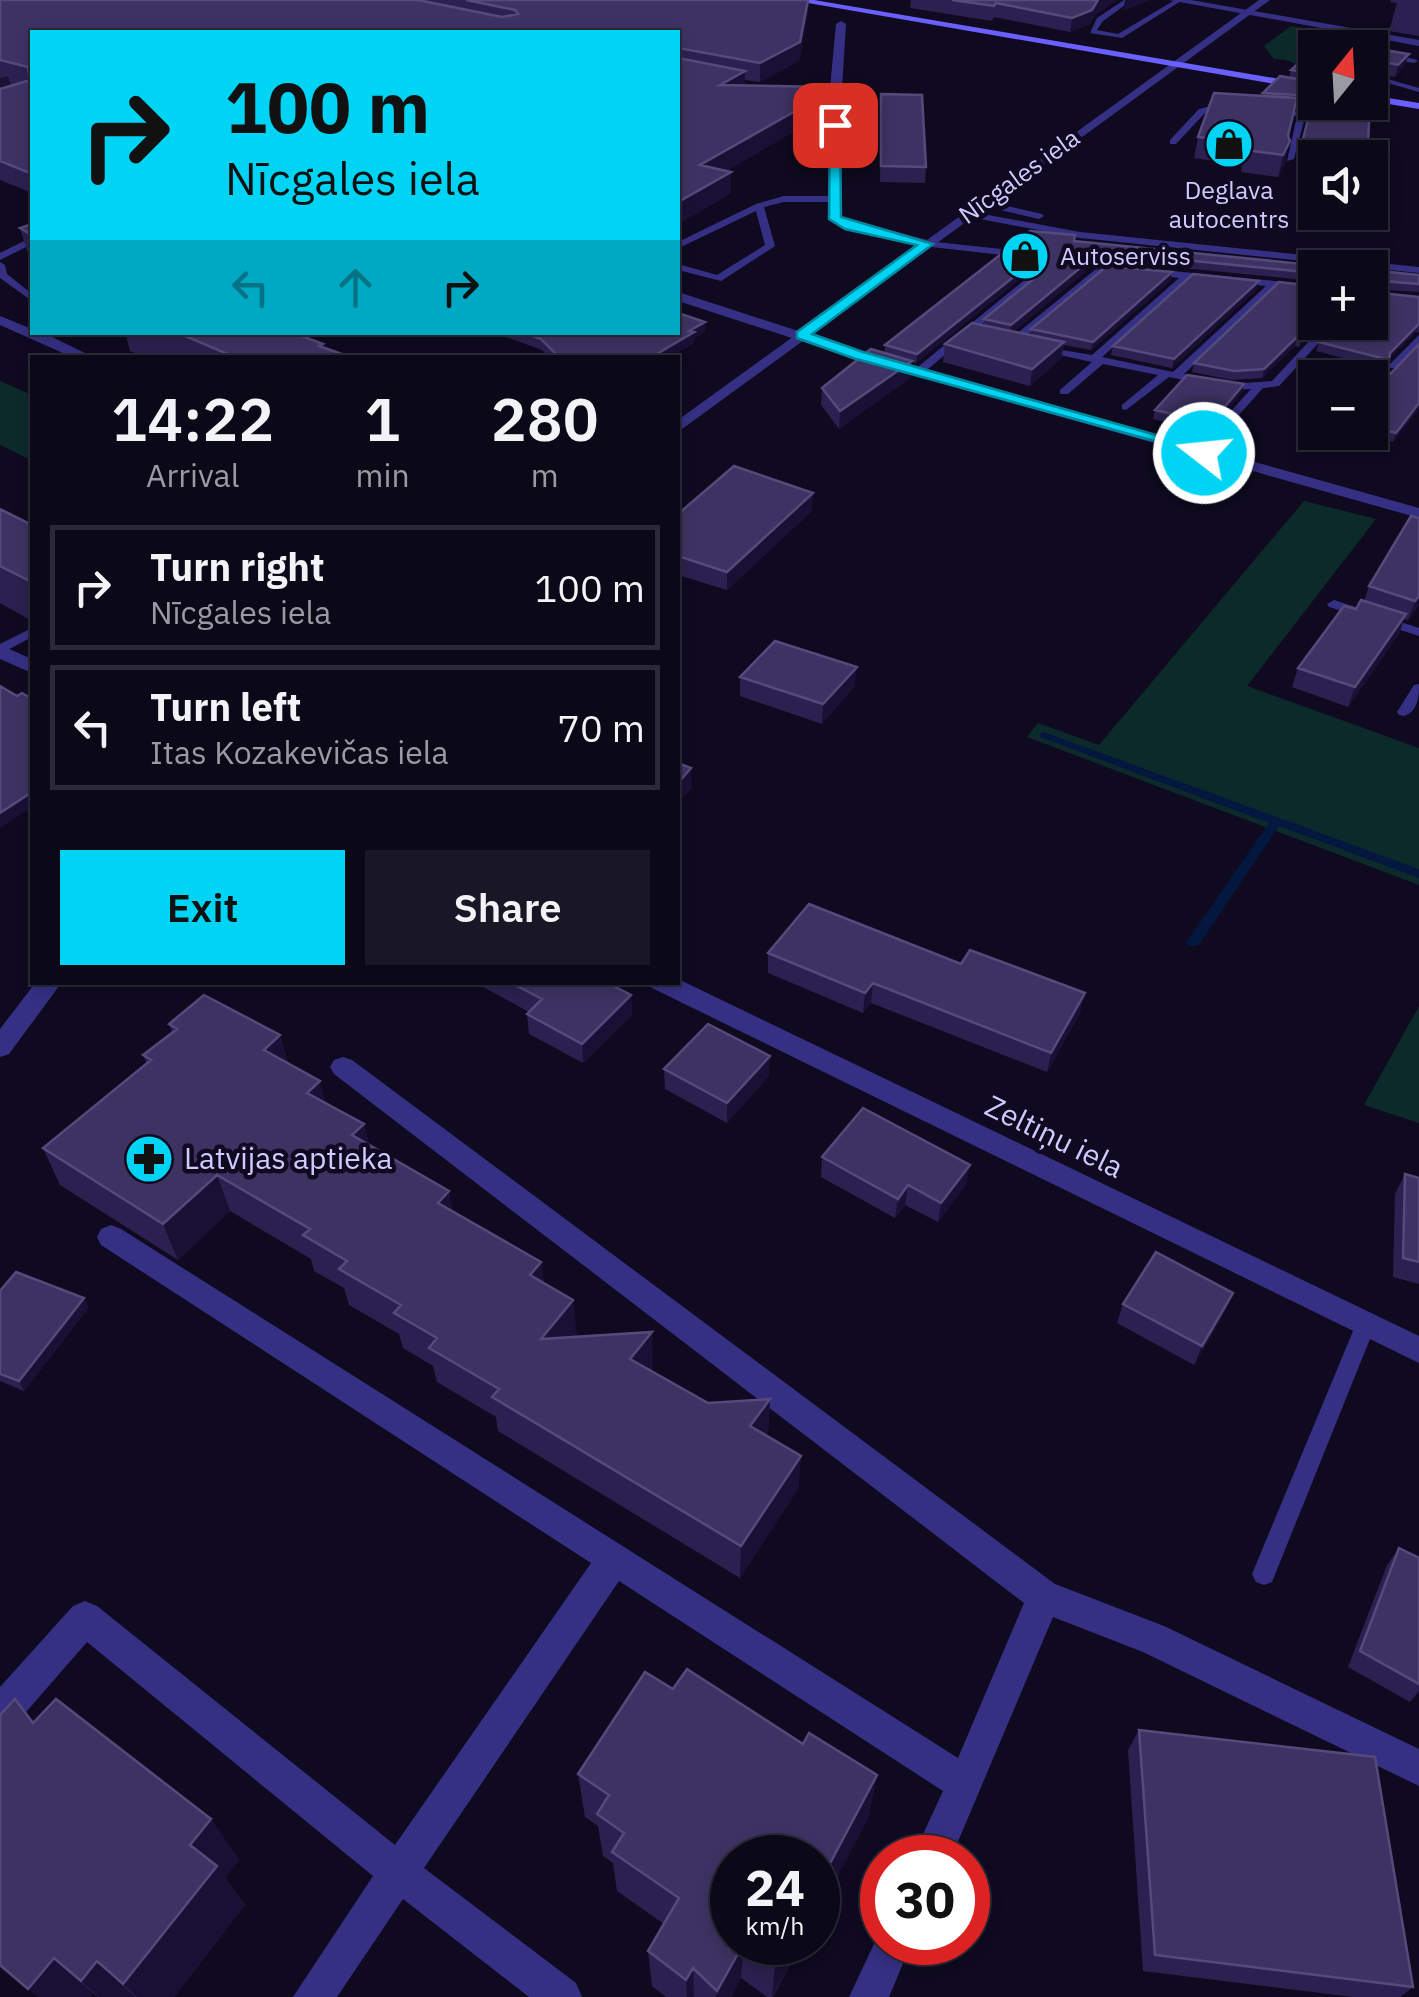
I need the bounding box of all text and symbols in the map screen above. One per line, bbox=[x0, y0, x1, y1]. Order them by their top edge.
north arrow bbox=[1298, 30, 1388, 120]
map controls bbox=[1298, 30, 1388, 450]
text: 100 m bbox=[225, 61, 430, 152]
icon: right bbox=[60, 70, 190, 200]
pin bbox=[793, 83, 878, 168]
icon: arrive bbox=[808, 98, 863, 153]
shop icon: Deglava autocentrs bbox=[1203, 118, 1255, 170]
street label: Nīcgales iela bbox=[952, 121, 1086, 231]
button: sound bbox=[1298, 140, 1388, 230]
text: Nīcgales iela bbox=[225, 149, 480, 207]
place label: Deglava autocentrs bbox=[1169, 173, 1289, 235]
shop icon: Autoserviss bbox=[999, 230, 1051, 282]
place label: Autoserviss bbox=[1060, 239, 1191, 272]
button: + bbox=[1298, 250, 1388, 340]
icon: left bbox=[223, 260, 278, 315]
icon: ahead bbox=[328, 260, 383, 315]
icon: right bbox=[433, 260, 488, 315]
button: − bbox=[1298, 360, 1388, 450]
text: 14:22 bbox=[111, 379, 274, 458]
text: 1 bbox=[365, 379, 401, 458]
text: 280 bbox=[491, 379, 599, 458]
position arrow bbox=[1152, 401, 1256, 505]
text: Arrival bbox=[146, 454, 239, 496]
text: min bbox=[355, 454, 410, 496]
text: m bbox=[531, 454, 559, 496]
text: Turn right bbox=[150, 542, 325, 591]
icon: right bbox=[65, 560, 120, 615]
text: 100 m bbox=[534, 563, 645, 612]
text: Nīcgales iela bbox=[150, 591, 331, 633]
text: Turn left bbox=[150, 682, 301, 731]
icon: left bbox=[65, 700, 120, 755]
text: 70 m bbox=[557, 703, 645, 752]
text: Itas Kozakevičas iela bbox=[150, 731, 449, 773]
button: Exit bbox=[60, 850, 345, 965]
button: Share bbox=[365, 850, 650, 965]
street label: Zeltiņu iela bbox=[979, 1085, 1130, 1186]
pharmacy icon: Latvijas aptieka bbox=[123, 1133, 175, 1185]
place label: Latvijas aptieka bbox=[184, 1138, 392, 1177]
speed limit sign: 30 bbox=[860, 1835, 990, 1965]
text: 24 bbox=[745, 1855, 805, 1920]
text: km/h bbox=[746, 1909, 804, 1942]

